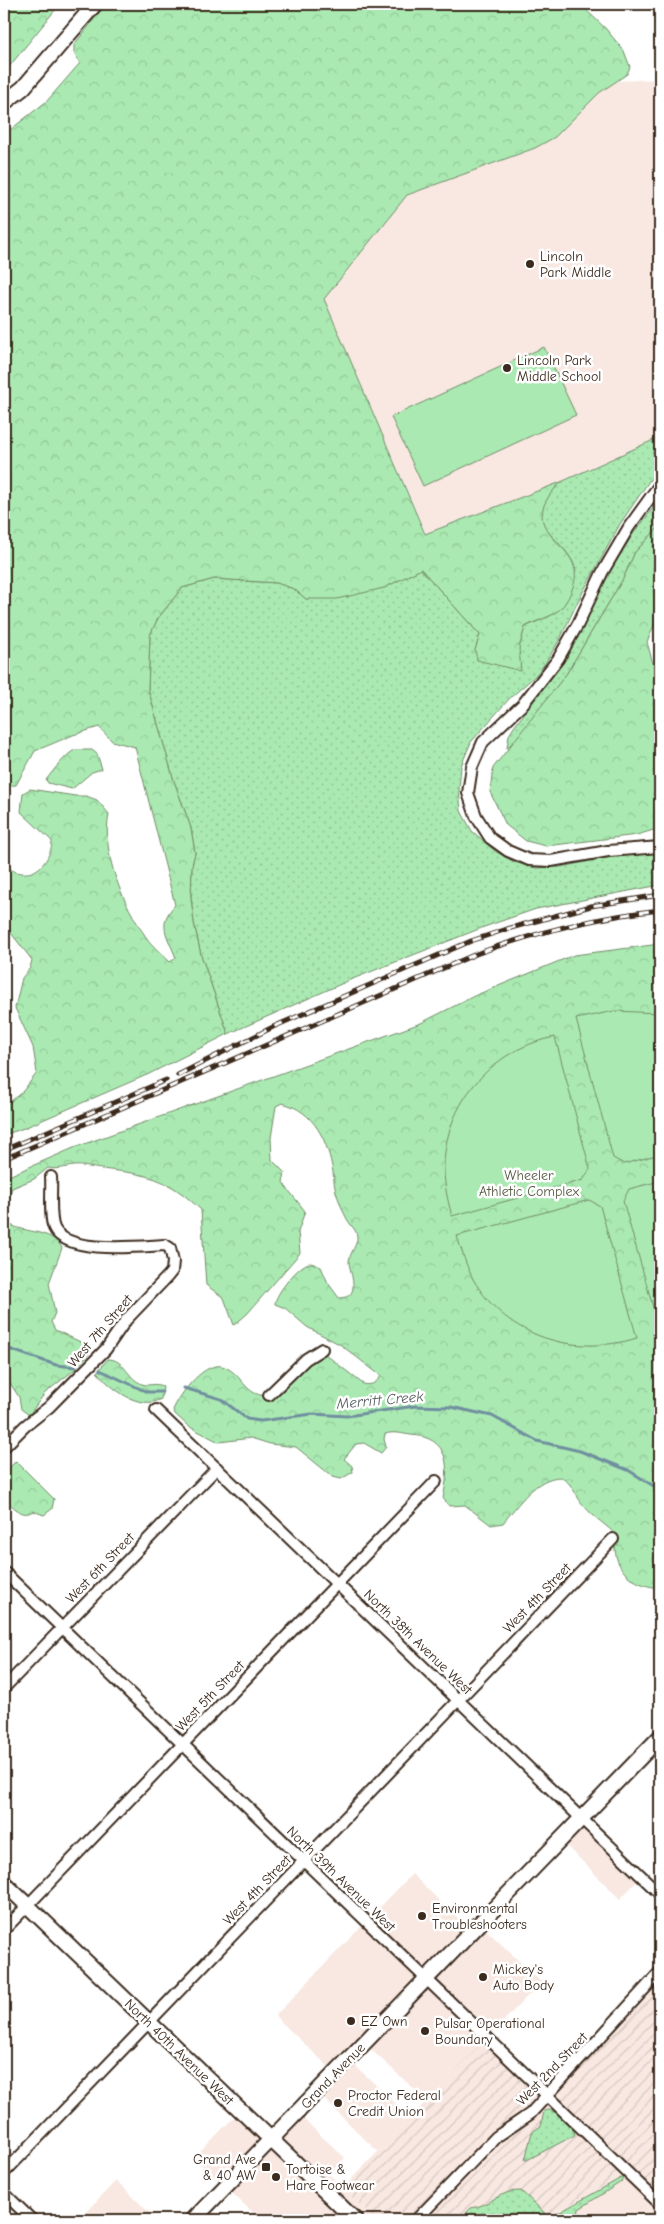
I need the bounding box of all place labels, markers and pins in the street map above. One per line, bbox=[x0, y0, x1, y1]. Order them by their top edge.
place label: Lincoln Park Middle bbox=[540, 248, 611, 281]
marker: Lincoln Park Middle bbox=[524, 258, 536, 270]
place label: Lincoln Park Middle School bbox=[517, 352, 601, 385]
marker: Lincoln Park Middle School bbox=[501, 362, 513, 374]
place label: Environmental Troubleshooters bbox=[432, 1900, 527, 1933]
marker: Environmental Troubleshooters bbox=[416, 1910, 428, 1922]
place label: Mickey's Auto Body bbox=[493, 1961, 554, 1994]
marker: Mickey's Auto Body bbox=[477, 1971, 489, 1983]
place label: EZ Own bbox=[361, 2013, 407, 2030]
marker: EZ Own bbox=[345, 2015, 357, 2027]
place label: Pulsar Operational Boundary bbox=[435, 2015, 545, 2048]
marker: Pulsar Operational Boundary bbox=[419, 2025, 431, 2037]
place label: Proctor Federal Credit Union bbox=[348, 2087, 441, 2120]
marker: Proctor Federal Credit Union bbox=[332, 2097, 344, 2109]
place label: Grand Ave & 40 AW bbox=[193, 2151, 257, 2184]
marker: Grand Ave & 40 AW bbox=[260, 2161, 272, 2173]
place label: Tortoise & Hare Footwear bbox=[286, 2161, 375, 2194]
marker: Tortoise & Hare Footwear bbox=[270, 2171, 282, 2183]

